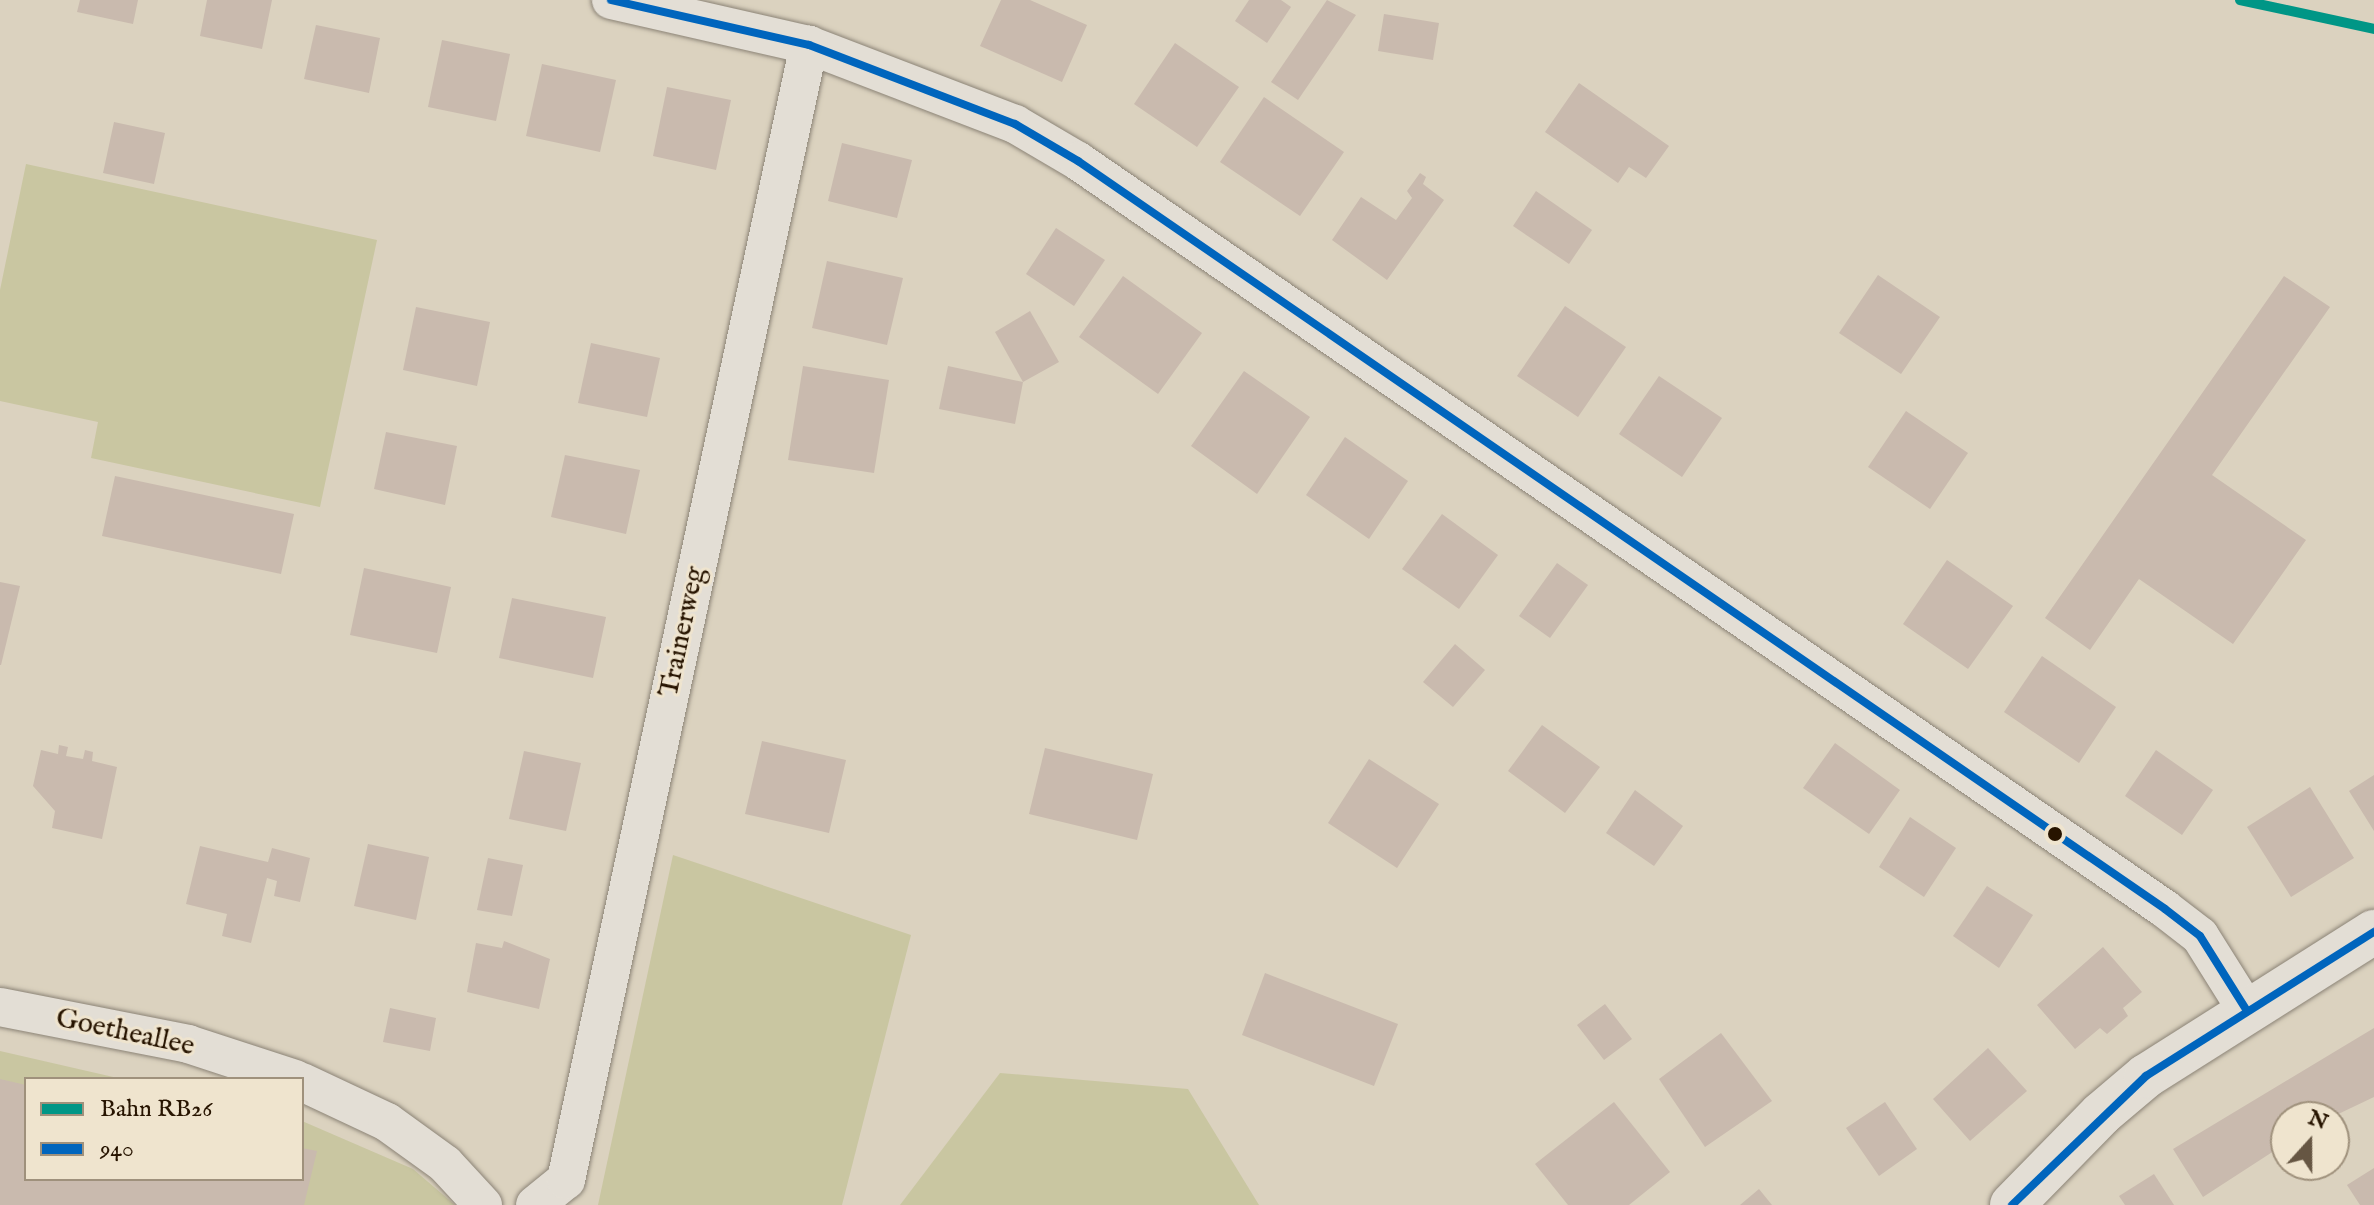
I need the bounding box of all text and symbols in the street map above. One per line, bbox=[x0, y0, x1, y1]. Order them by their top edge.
street label: Trainerweg bbox=[653, 564, 713, 700]
unlabelled marker bbox=[2047, 826, 2063, 842]
street label: Goetheallee bbox=[53, 1002, 197, 1064]
legend bbox=[24, 1077, 304, 1181]
text: Bahn RB26 bbox=[100, 1094, 212, 1125]
north arrow bbox=[2270, 1101, 2350, 1181]
text: N bbox=[2304, 1104, 2332, 1137]
text: 940 bbox=[100, 1134, 134, 1165]

